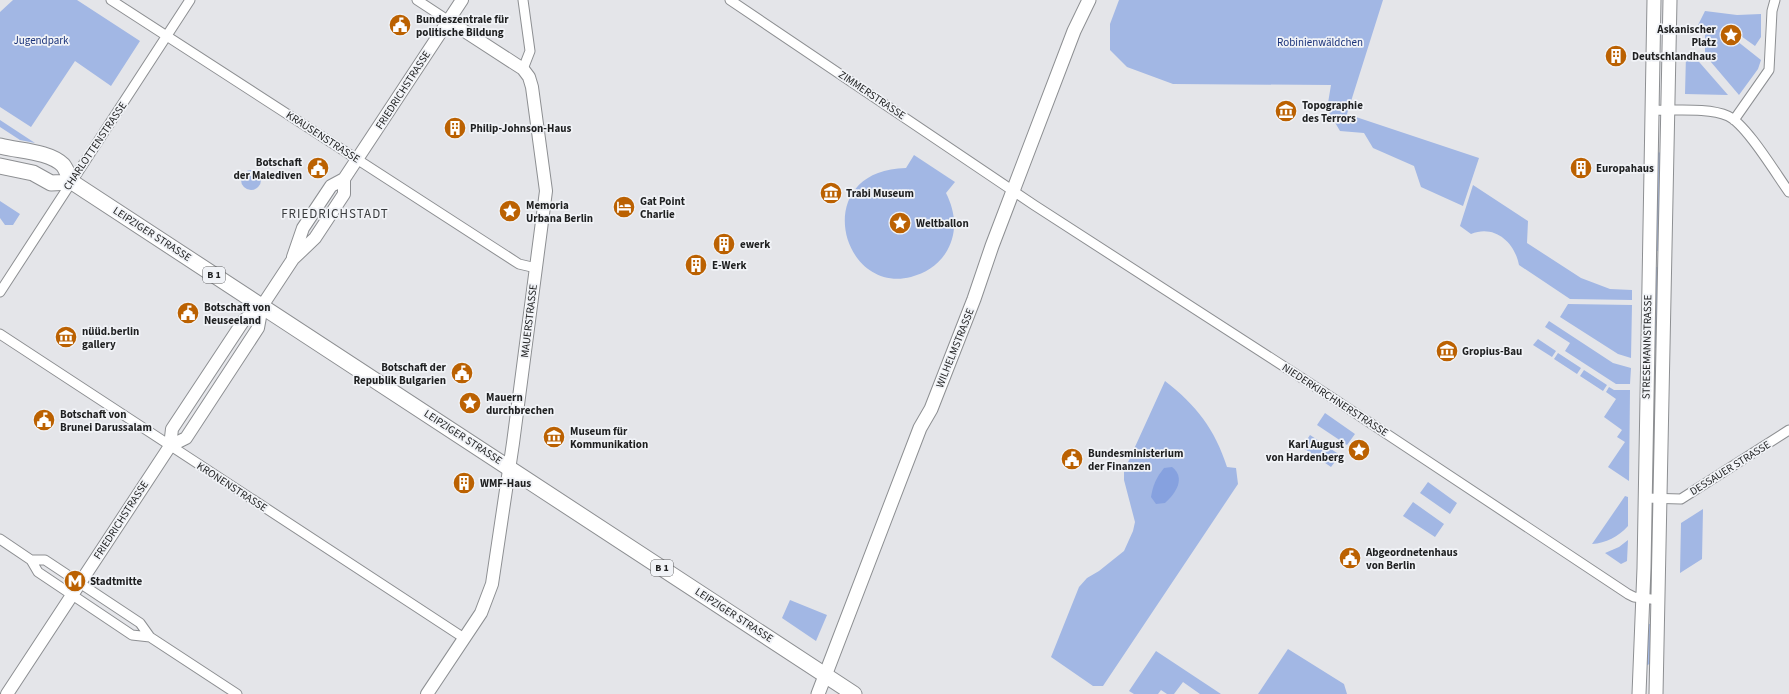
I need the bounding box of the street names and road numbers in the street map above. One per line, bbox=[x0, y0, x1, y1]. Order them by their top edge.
street label: FRIEDRICHSTRASSE bbox=[372, 48, 434, 132]
street label: ZIMMERSTRASSE bbox=[836, 67, 909, 123]
street label: CHARLOTTENSTRASSE bbox=[60, 99, 130, 193]
street label: KRAUSENSTRASSE bbox=[283, 107, 363, 167]
street label: LEIPZIGER STRASSE bbox=[110, 203, 194, 265]
road number: B 1 bbox=[203, 267, 225, 283]
street label: MAUERSTRASSE bbox=[517, 283, 541, 359]
street label: STRESEMANNSTRASSE bbox=[1639, 294, 1655, 399]
street label: WILHELMSTRASSE bbox=[932, 306, 978, 390]
street label: NIEDERKIRCHNERSTRASSE bbox=[1279, 360, 1391, 440]
street label: LEIPZIGER STRASSE bbox=[421, 406, 505, 468]
street label: DESSAUER STRASSE bbox=[1687, 437, 1773, 499]
street label: KRONENSTRASSE bbox=[194, 459, 270, 515]
street label: FRIEDRICHSTRASSE bbox=[90, 478, 152, 562]
road number: B 1 bbox=[651, 560, 673, 576]
street label: LEIPZIGER STRASSE bbox=[692, 584, 776, 646]

